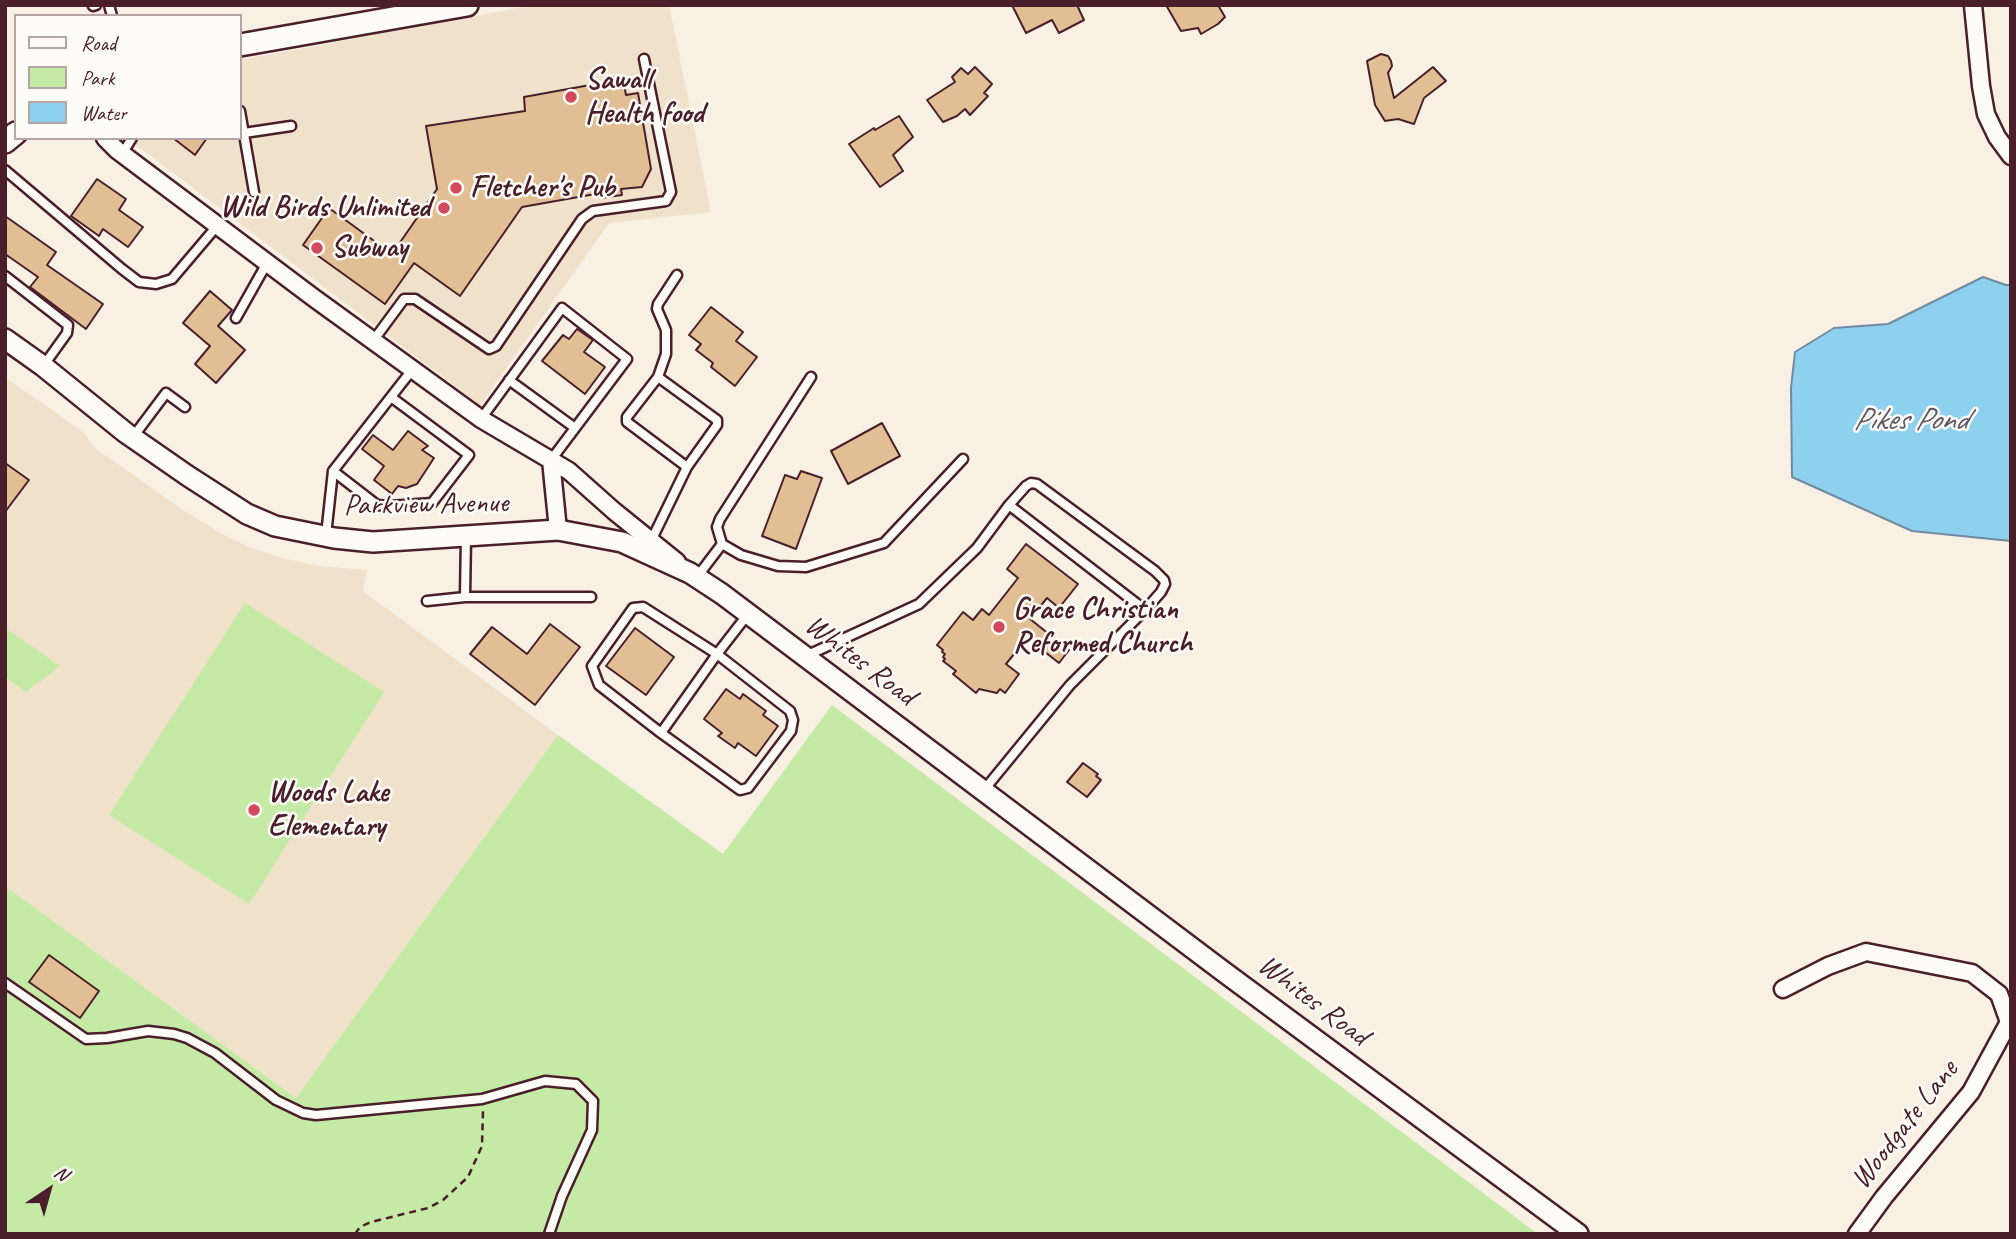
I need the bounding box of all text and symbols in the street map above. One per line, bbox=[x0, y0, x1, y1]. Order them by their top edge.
legend bbox=[14, 14, 242, 140]
text: Road bbox=[81, 30, 116, 56]
place label: Sawall Health food bbox=[585, 62, 704, 132]
text: Park bbox=[81, 65, 114, 91]
marker: Sawall Health food bbox=[563, 89, 579, 105]
text: Water bbox=[81, 100, 127, 126]
place label: Fletcher's Pub bbox=[470, 170, 615, 206]
marker: Fletcher's Pub bbox=[448, 180, 464, 196]
place label: Wild Birds Unlimited bbox=[220, 190, 430, 226]
marker: Wild Birds Unlimited bbox=[436, 200, 452, 216]
place label: Subway bbox=[331, 230, 407, 266]
marker: Subway bbox=[309, 240, 325, 256]
water label: Pikes Pond bbox=[1853, 402, 1967, 440]
street label: Parkview Avenue bbox=[343, 486, 509, 524]
place label: Grace Christian Reformed Church bbox=[1013, 592, 1192, 662]
street label: Whites Road bbox=[797, 608, 923, 714]
marker: Grace Christian Reformed Church bbox=[991, 619, 1007, 635]
place label: Woods Lake Elementary bbox=[268, 775, 389, 846]
marker: Woods Lake Elementary bbox=[246, 802, 262, 818]
street label: Whites Road bbox=[1250, 948, 1376, 1054]
street label: Woodgate Lane bbox=[1844, 1053, 1966, 1197]
north arrow bbox=[14, 1155, 84, 1225]
text: N bbox=[50, 1160, 73, 1186]

